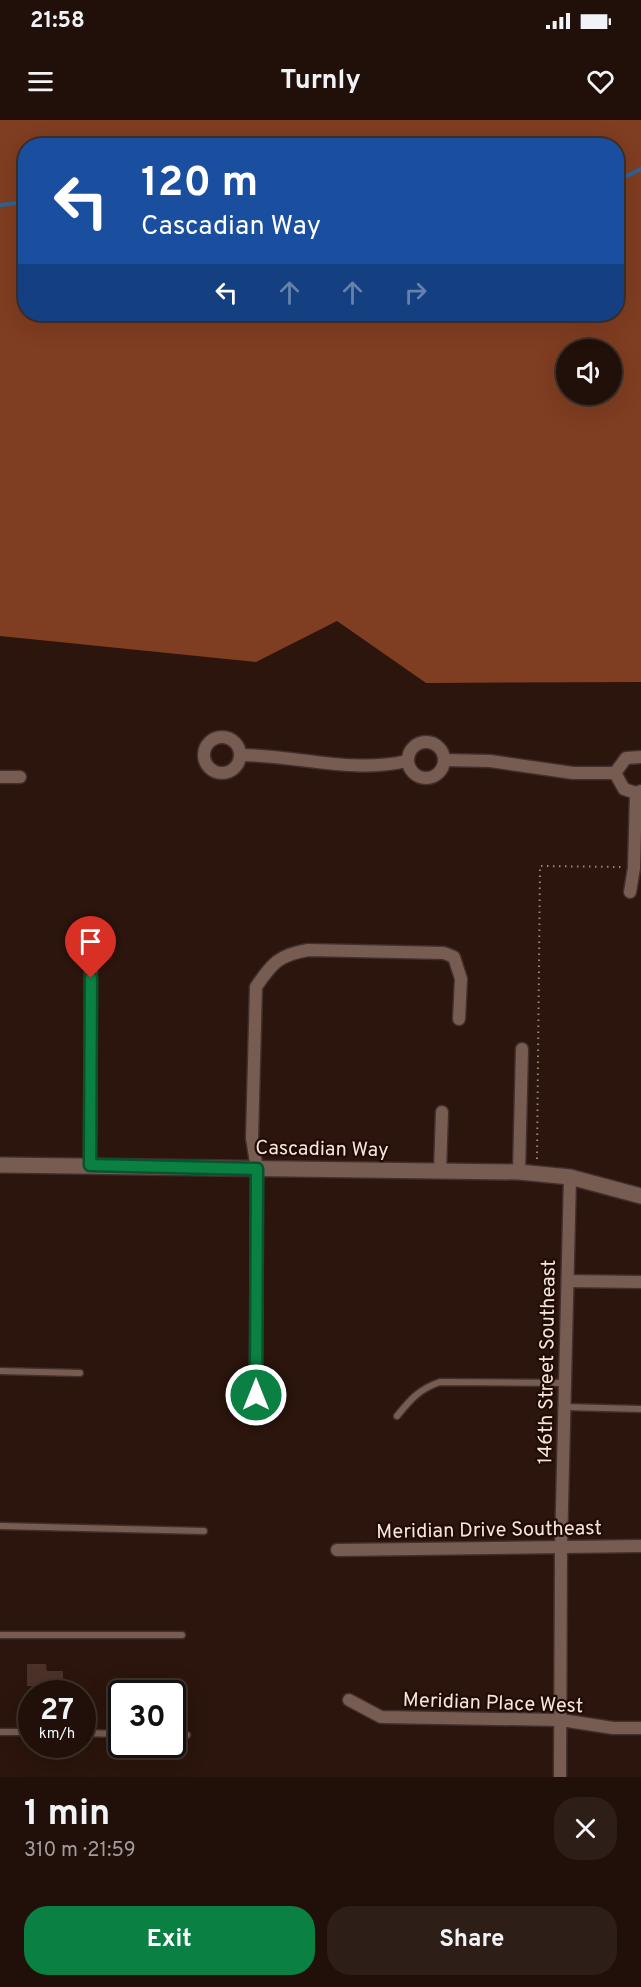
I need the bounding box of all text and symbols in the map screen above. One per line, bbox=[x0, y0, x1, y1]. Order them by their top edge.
text: 21:58 bbox=[30, 8, 85, 35]
text: Turnly bbox=[280, 64, 361, 98]
icon: menu bbox=[24, 65, 57, 98]
icon: heart bbox=[584, 65, 617, 98]
text: 120 m bbox=[141, 158, 258, 211]
icon: left bbox=[42, 162, 120, 240]
text: Cascadian Way bbox=[141, 210, 321, 244]
icon: left bbox=[210, 276, 243, 309]
icon: ahead bbox=[273, 276, 306, 309]
icon: ahead bbox=[336, 276, 369, 309]
icon: right bbox=[399, 276, 432, 309]
map controls bbox=[556, 339, 622, 405]
button: sound bbox=[556, 339, 622, 405]
pin bbox=[65, 916, 116, 978]
icon: arrive bbox=[74, 925, 107, 958]
street label: Cascadian Way bbox=[255, 1136, 389, 1164]
street label: 146th Street Southeast bbox=[533, 1259, 563, 1465]
position arrow bbox=[224, 1363, 288, 1427]
street label: Meridian Drive Southeast bbox=[376, 1516, 602, 1546]
speed limit sign: 30 bbox=[108, 1680, 186, 1758]
street label: Meridian Place West bbox=[402, 1688, 584, 1720]
text: 27 bbox=[40, 1693, 74, 1730]
text: km/h bbox=[39, 1725, 75, 1744]
text: 1 min bbox=[24, 1792, 110, 1838]
button: close bbox=[554, 1797, 617, 1860]
text: 310 m · 21:59 bbox=[24, 1838, 136, 1864]
button: Exit bbox=[24, 1906, 315, 1975]
button: Share bbox=[327, 1906, 617, 1975]

